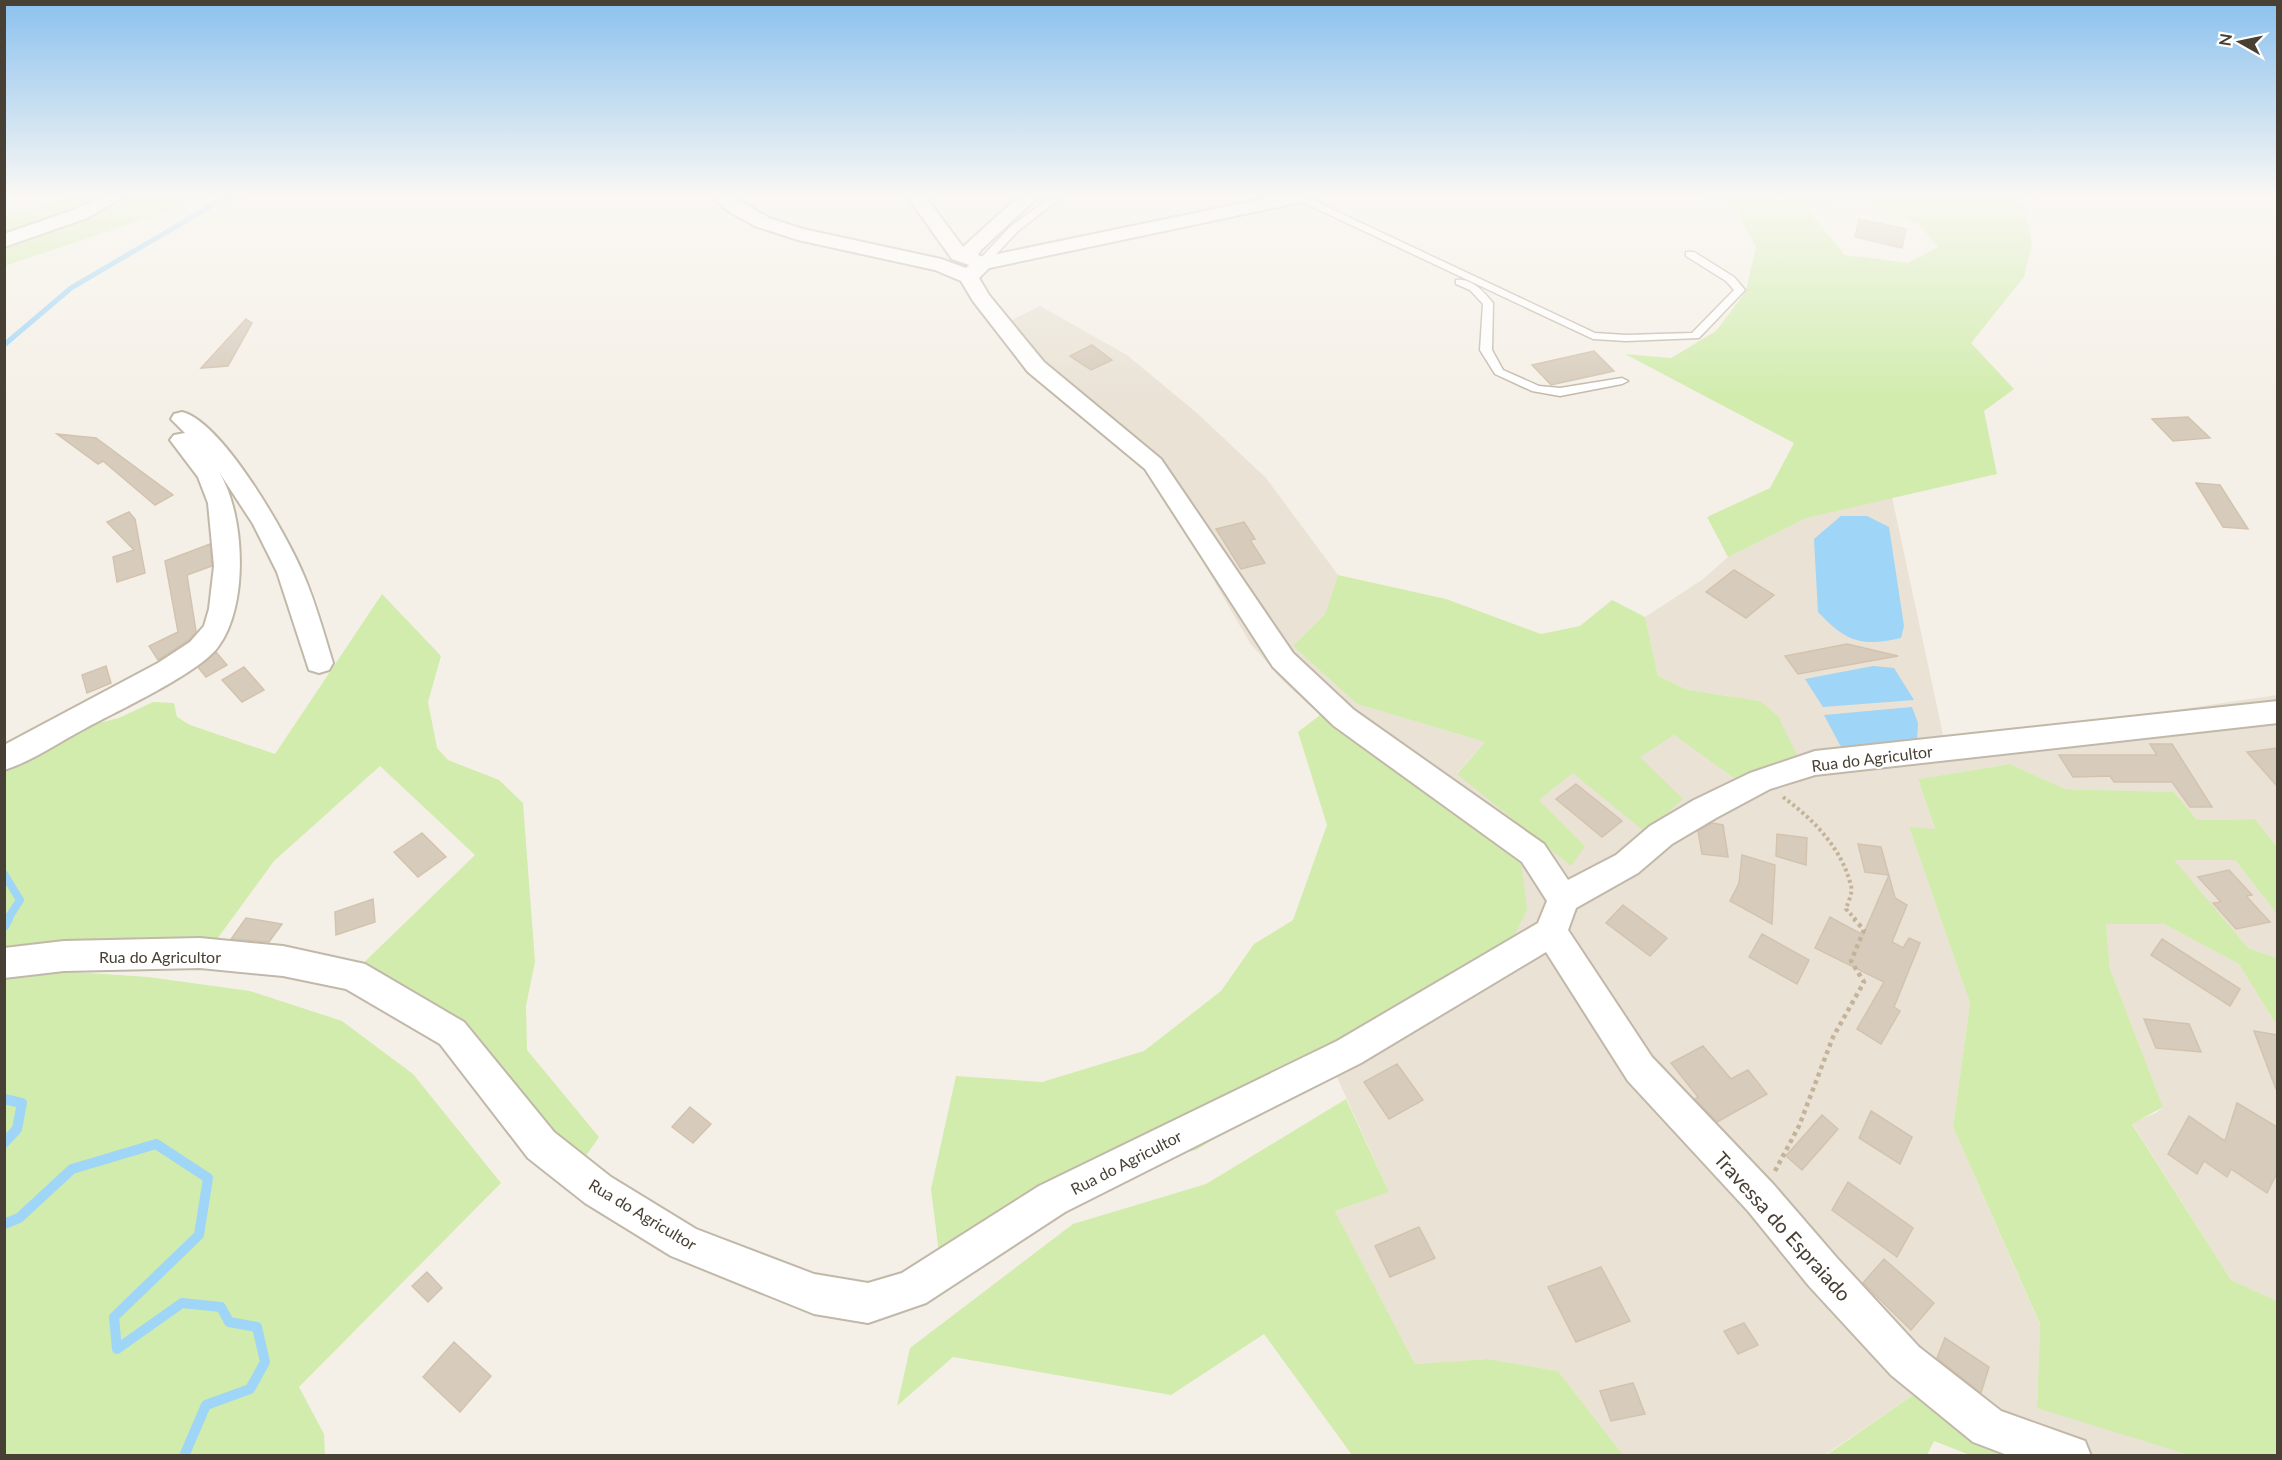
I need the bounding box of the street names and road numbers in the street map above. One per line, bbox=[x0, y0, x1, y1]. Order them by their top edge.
street label: Rua do Agricultor bbox=[1810, 741, 1934, 775]
street label: Rua do Agricultor bbox=[99, 947, 221, 966]
street label: Rua do Agricultor bbox=[1067, 1126, 1185, 1198]
street label: Travessa do Espraiado bbox=[1710, 1146, 1856, 1306]
street label: Rua do Agricultor bbox=[586, 1174, 700, 1254]

